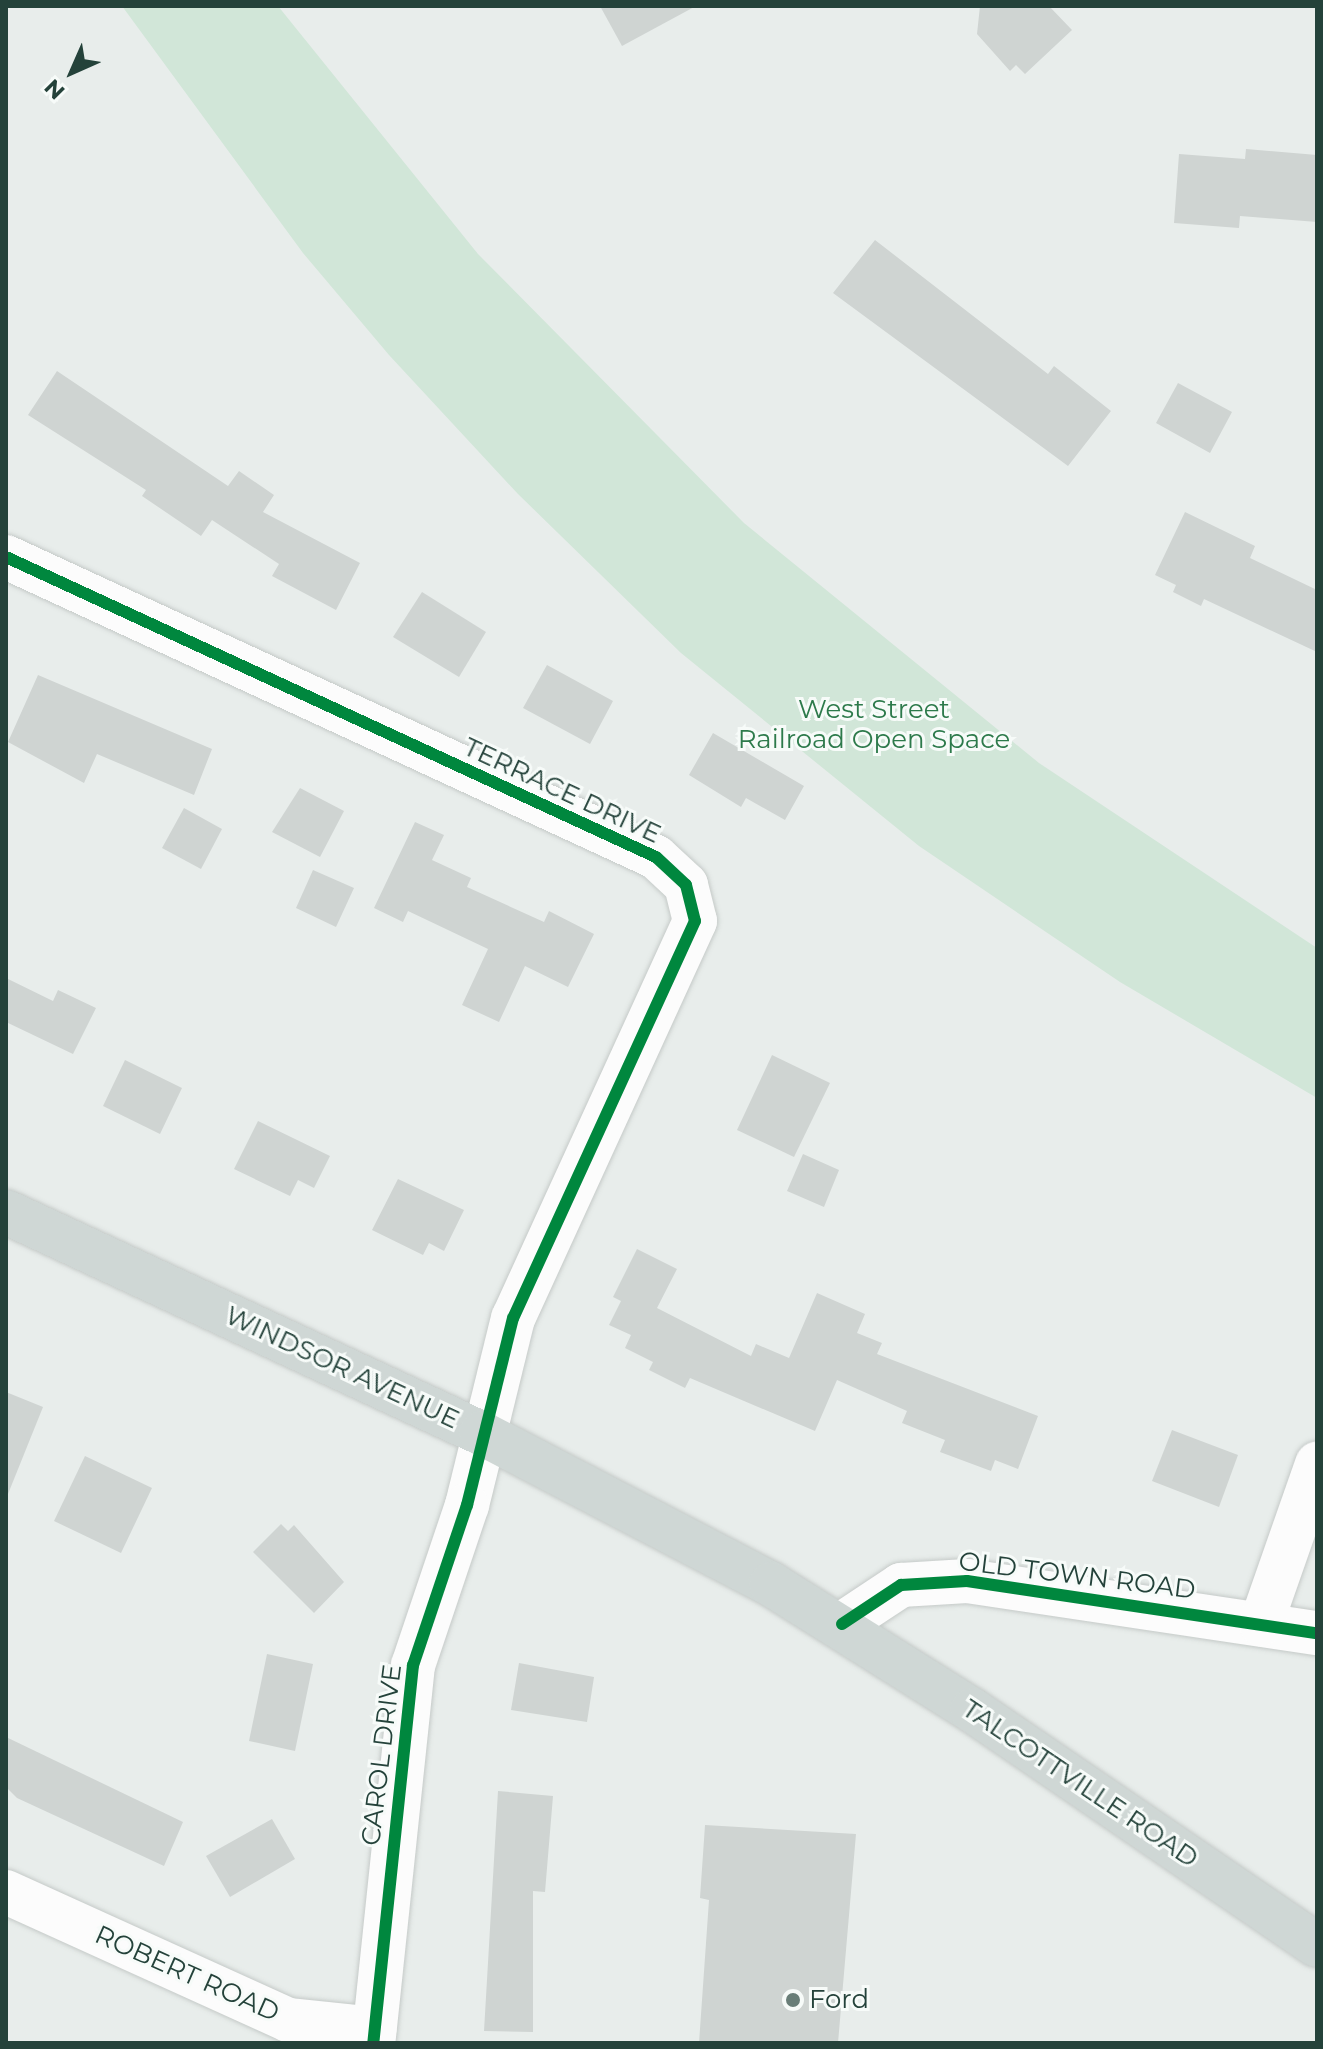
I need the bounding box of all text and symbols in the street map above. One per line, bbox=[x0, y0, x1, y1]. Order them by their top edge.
north arrow bbox=[32, 32, 112, 112]
text: N bbox=[39, 73, 71, 105]
park label: West Street Railroad Open Space bbox=[738, 694, 1010, 756]
street label: TERRACE DRIVE bbox=[459, 732, 665, 850]
street label: WINDSOR AVENUE bbox=[220, 1300, 464, 1436]
street label: OLD TOWN ROAD bbox=[957, 1546, 1197, 1606]
street label: CAROL DRIVE bbox=[355, 1663, 409, 1847]
street label: TALCOTTVILLE ROAD bbox=[956, 1693, 1204, 1875]
street label: ROBERT ROAD bbox=[90, 1919, 284, 2029]
place label: Ford bbox=[809, 1984, 869, 2016]
marker: Ford bbox=[784, 1991, 802, 2009]

